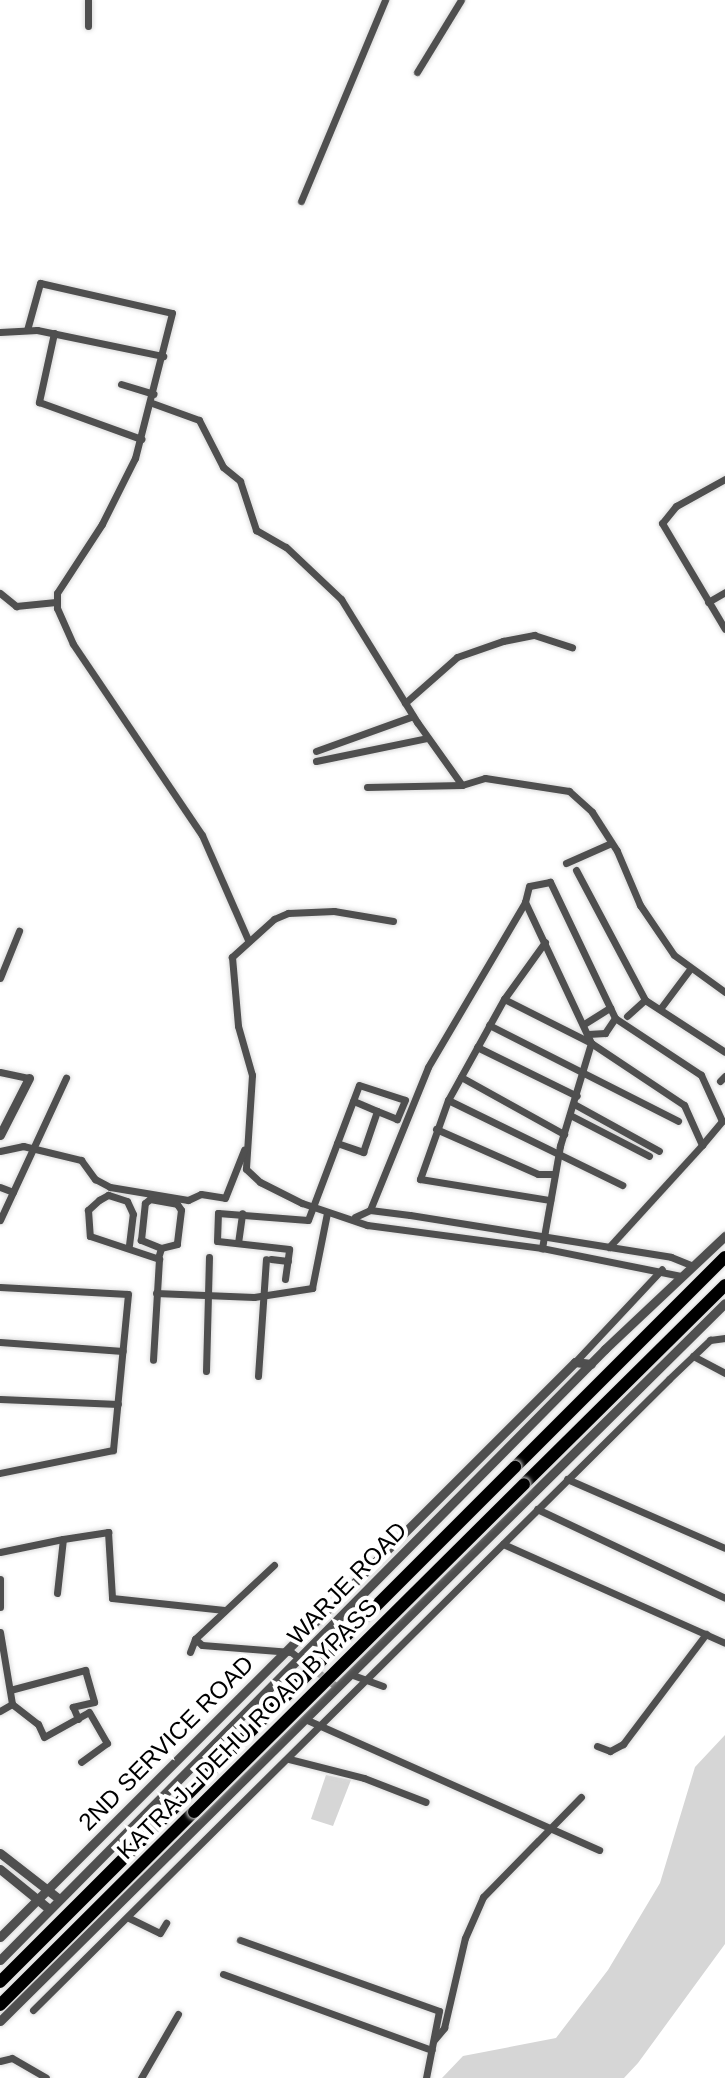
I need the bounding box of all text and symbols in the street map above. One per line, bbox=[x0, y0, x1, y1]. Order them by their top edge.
street label: WARJE ROAD bbox=[281, 1516, 413, 1650]
street label: KATRAJ - DEHU ROAD BYPASS bbox=[111, 1593, 383, 1865]
street label: 2ND SERVICE ROAD bbox=[73, 1650, 259, 1836]

